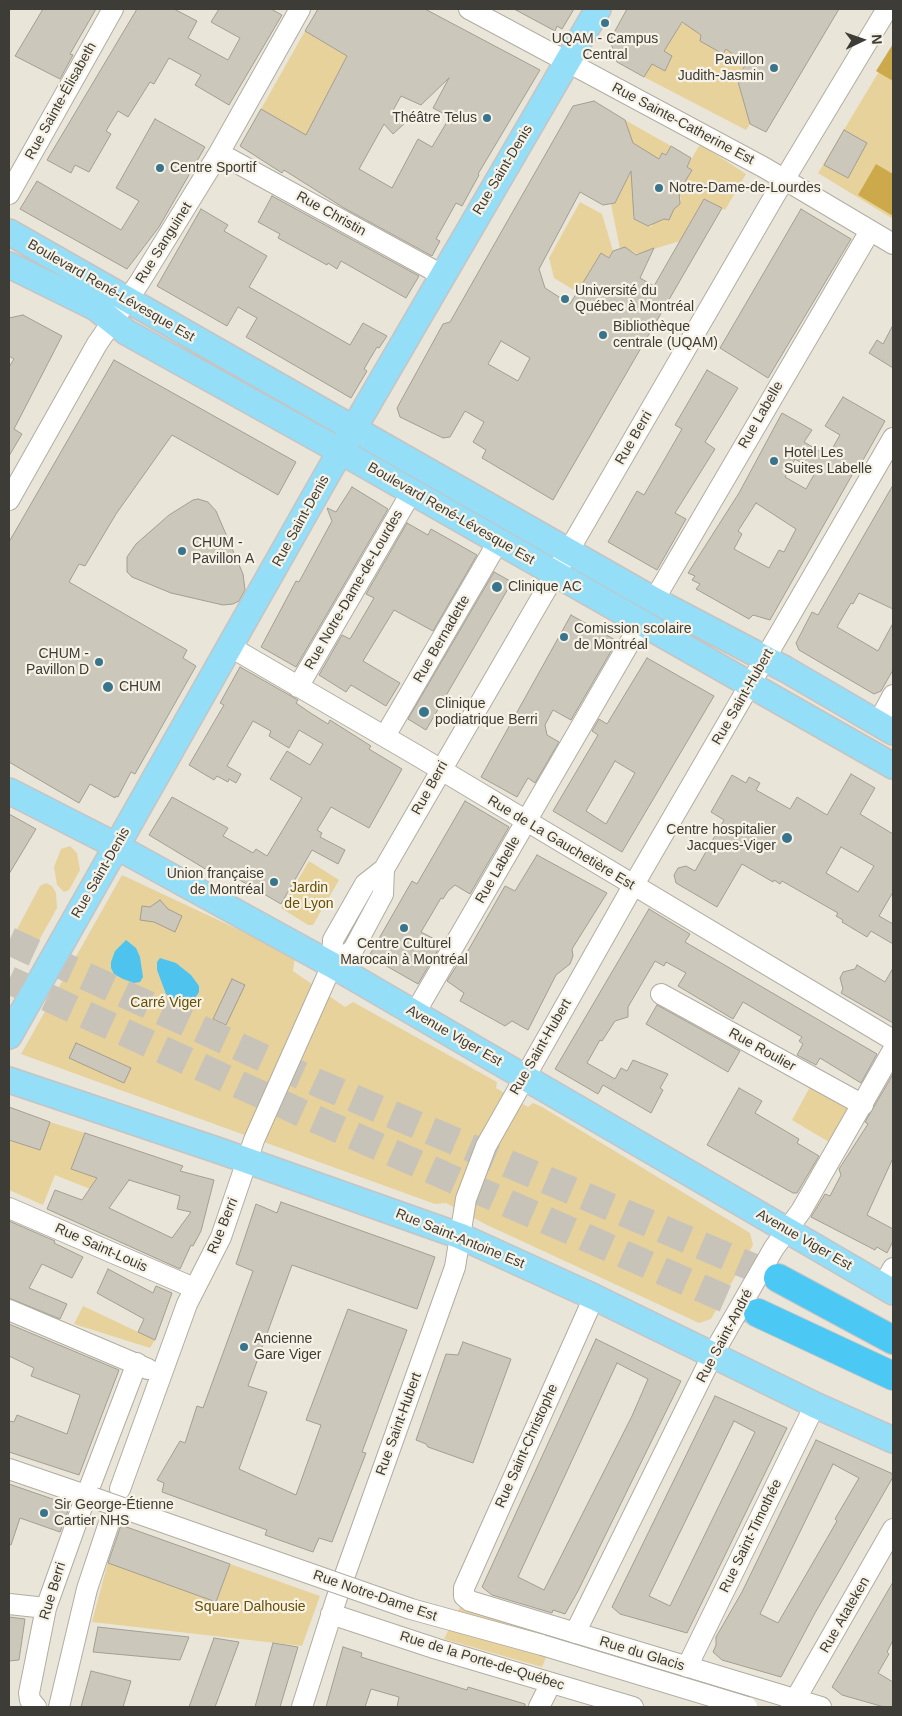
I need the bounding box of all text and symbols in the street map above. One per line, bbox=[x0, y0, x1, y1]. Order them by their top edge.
north arrow bbox=[837, 15, 887, 65]
marker: UQAM - Campus Central bbox=[599, 17, 611, 29]
place label: UQAM - Campus Central bbox=[552, 31, 658, 64]
text: N bbox=[869, 34, 885, 45]
street label: Rue Sainte-Élisabeth bbox=[22, 39, 100, 163]
place label: Pavillon Judith-Jasmin bbox=[678, 52, 764, 84]
marker: Pavillon Judith-Jasmin bbox=[768, 62, 780, 74]
street label: Rue Sainte-Catherine Est bbox=[609, 79, 757, 169]
place label: Théâtre Telus bbox=[392, 110, 477, 126]
marker: Théâtre Telus bbox=[481, 112, 493, 124]
street label: Rue Saint-Denis bbox=[470, 122, 536, 218]
place label: Centre Sportif bbox=[170, 160, 256, 176]
marker: Centre Sportif bbox=[154, 162, 166, 174]
place label: Notre-Dame-de-Lourdes bbox=[669, 180, 821, 196]
marker: Notre-Dame-de-Lourdes bbox=[653, 182, 665, 194]
street label: Rue Christin bbox=[293, 188, 369, 240]
street label: Rue Sanguinet bbox=[132, 199, 196, 287]
street label: Boulevard René-Lévesque Est bbox=[25, 236, 197, 346]
place label: Université du Québec à Montréal bbox=[575, 283, 694, 316]
marker: Université du Québec à Montréal bbox=[559, 293, 571, 305]
place label: Bibliothèque centrale (UQAM) bbox=[613, 319, 718, 352]
marker: Bibliothèque centrale (UQAM) bbox=[597, 329, 609, 341]
street label: Rue Labelle bbox=[735, 378, 787, 452]
street label: Rue Berri bbox=[612, 408, 656, 468]
place label: Hotel Les Suites Labelle bbox=[784, 445, 872, 478]
marker: Hotel Les Suites Labelle bbox=[768, 455, 780, 467]
street label: Boulevard René-Lévesque Est bbox=[365, 459, 537, 569]
street label: Rue Saint-Denis bbox=[269, 472, 333, 570]
street label: Rue Notre-Dame-de-Lourdes bbox=[301, 507, 407, 673]
place label: CHUM - Pavillon A bbox=[192, 535, 254, 568]
marker: CHUM - Pavillon A bbox=[176, 545, 188, 557]
place label: Clinique AC bbox=[508, 579, 582, 595]
marker: Clinique AC bbox=[490, 580, 504, 594]
street label: Rue Bernadette bbox=[410, 592, 474, 686]
place label: Comission scolaire de Montréal bbox=[574, 621, 691, 654]
marker: Comission scolaire de Montréal bbox=[558, 631, 570, 643]
place label: CHUM - Pavillon D bbox=[26, 646, 89, 679]
street label: Rue Saint-Hubert bbox=[709, 646, 777, 748]
marker: CHUM - Pavillon D bbox=[93, 656, 105, 668]
place label: CHUM bbox=[119, 679, 161, 695]
marker: CHUM bbox=[101, 680, 115, 694]
place label: Clinique podiatrique Berri bbox=[435, 696, 538, 729]
marker: Clinique podiatrique Berri bbox=[417, 705, 431, 719]
street label: Rue Berri bbox=[408, 758, 452, 818]
street label: Rue de La Gauchetière Est bbox=[484, 792, 638, 894]
place label: Centre hospitalier Jacques-Viger bbox=[666, 822, 776, 854]
street label: Rue Saint-Denis bbox=[68, 825, 134, 921]
marker: Centre hospitalier Jacques-Viger bbox=[780, 831, 794, 845]
street label: Rue Labelle bbox=[472, 833, 524, 907]
place label: Union française de Montréal bbox=[167, 866, 264, 899]
marker: Union française de Montréal bbox=[268, 876, 280, 888]
park label: Jardin de Lyon bbox=[284, 880, 334, 912]
marker: Centre Culturel Marocain à Montréal bbox=[398, 922, 410, 934]
place label: Centre Culturel Marocain à Montréal bbox=[340, 936, 468, 969]
park label: Carré Viger bbox=[130, 995, 202, 1011]
street label: Rue Saint-Hubert bbox=[507, 996, 575, 1098]
street label: Avenue Viger Est bbox=[403, 1002, 505, 1070]
street label: Rue Roulier bbox=[726, 1025, 798, 1075]
street label: Rue Berri bbox=[204, 1195, 242, 1257]
street label: Rue Saint-Antoine Est bbox=[393, 1205, 527, 1273]
street label: Avenue Viger Est bbox=[753, 1206, 855, 1274]
street label: Rue Saint-Louis bbox=[52, 1220, 150, 1276]
street label: Rue Saint-André bbox=[693, 1286, 757, 1386]
place label: Ancienne Gare Viger bbox=[254, 1331, 321, 1364]
marker: Ancienne Gare Viger bbox=[238, 1341, 250, 1353]
street label: Rue Saint-Hubert bbox=[373, 1370, 425, 1478]
street label: Rue Saint-Christophe bbox=[492, 1381, 562, 1511]
street label: Rue Saint-Timothée bbox=[716, 1477, 786, 1595]
place label: Sir George-Étienne Cartier NHS bbox=[54, 1497, 174, 1530]
marker: Sir George-Étienne Cartier NHS bbox=[38, 1507, 50, 1519]
street label: Rue Berri bbox=[36, 1560, 70, 1622]
street label: Rue Notre-Dame Est bbox=[311, 1567, 439, 1625]
street label: Rue Atateken bbox=[817, 1574, 873, 1656]
park label: Square Dalhousie bbox=[194, 1599, 306, 1615]
street label: Rue de la Porte-de-Québec bbox=[398, 1628, 566, 1694]
street label: Rue du Glacis bbox=[597, 1633, 687, 1675]

